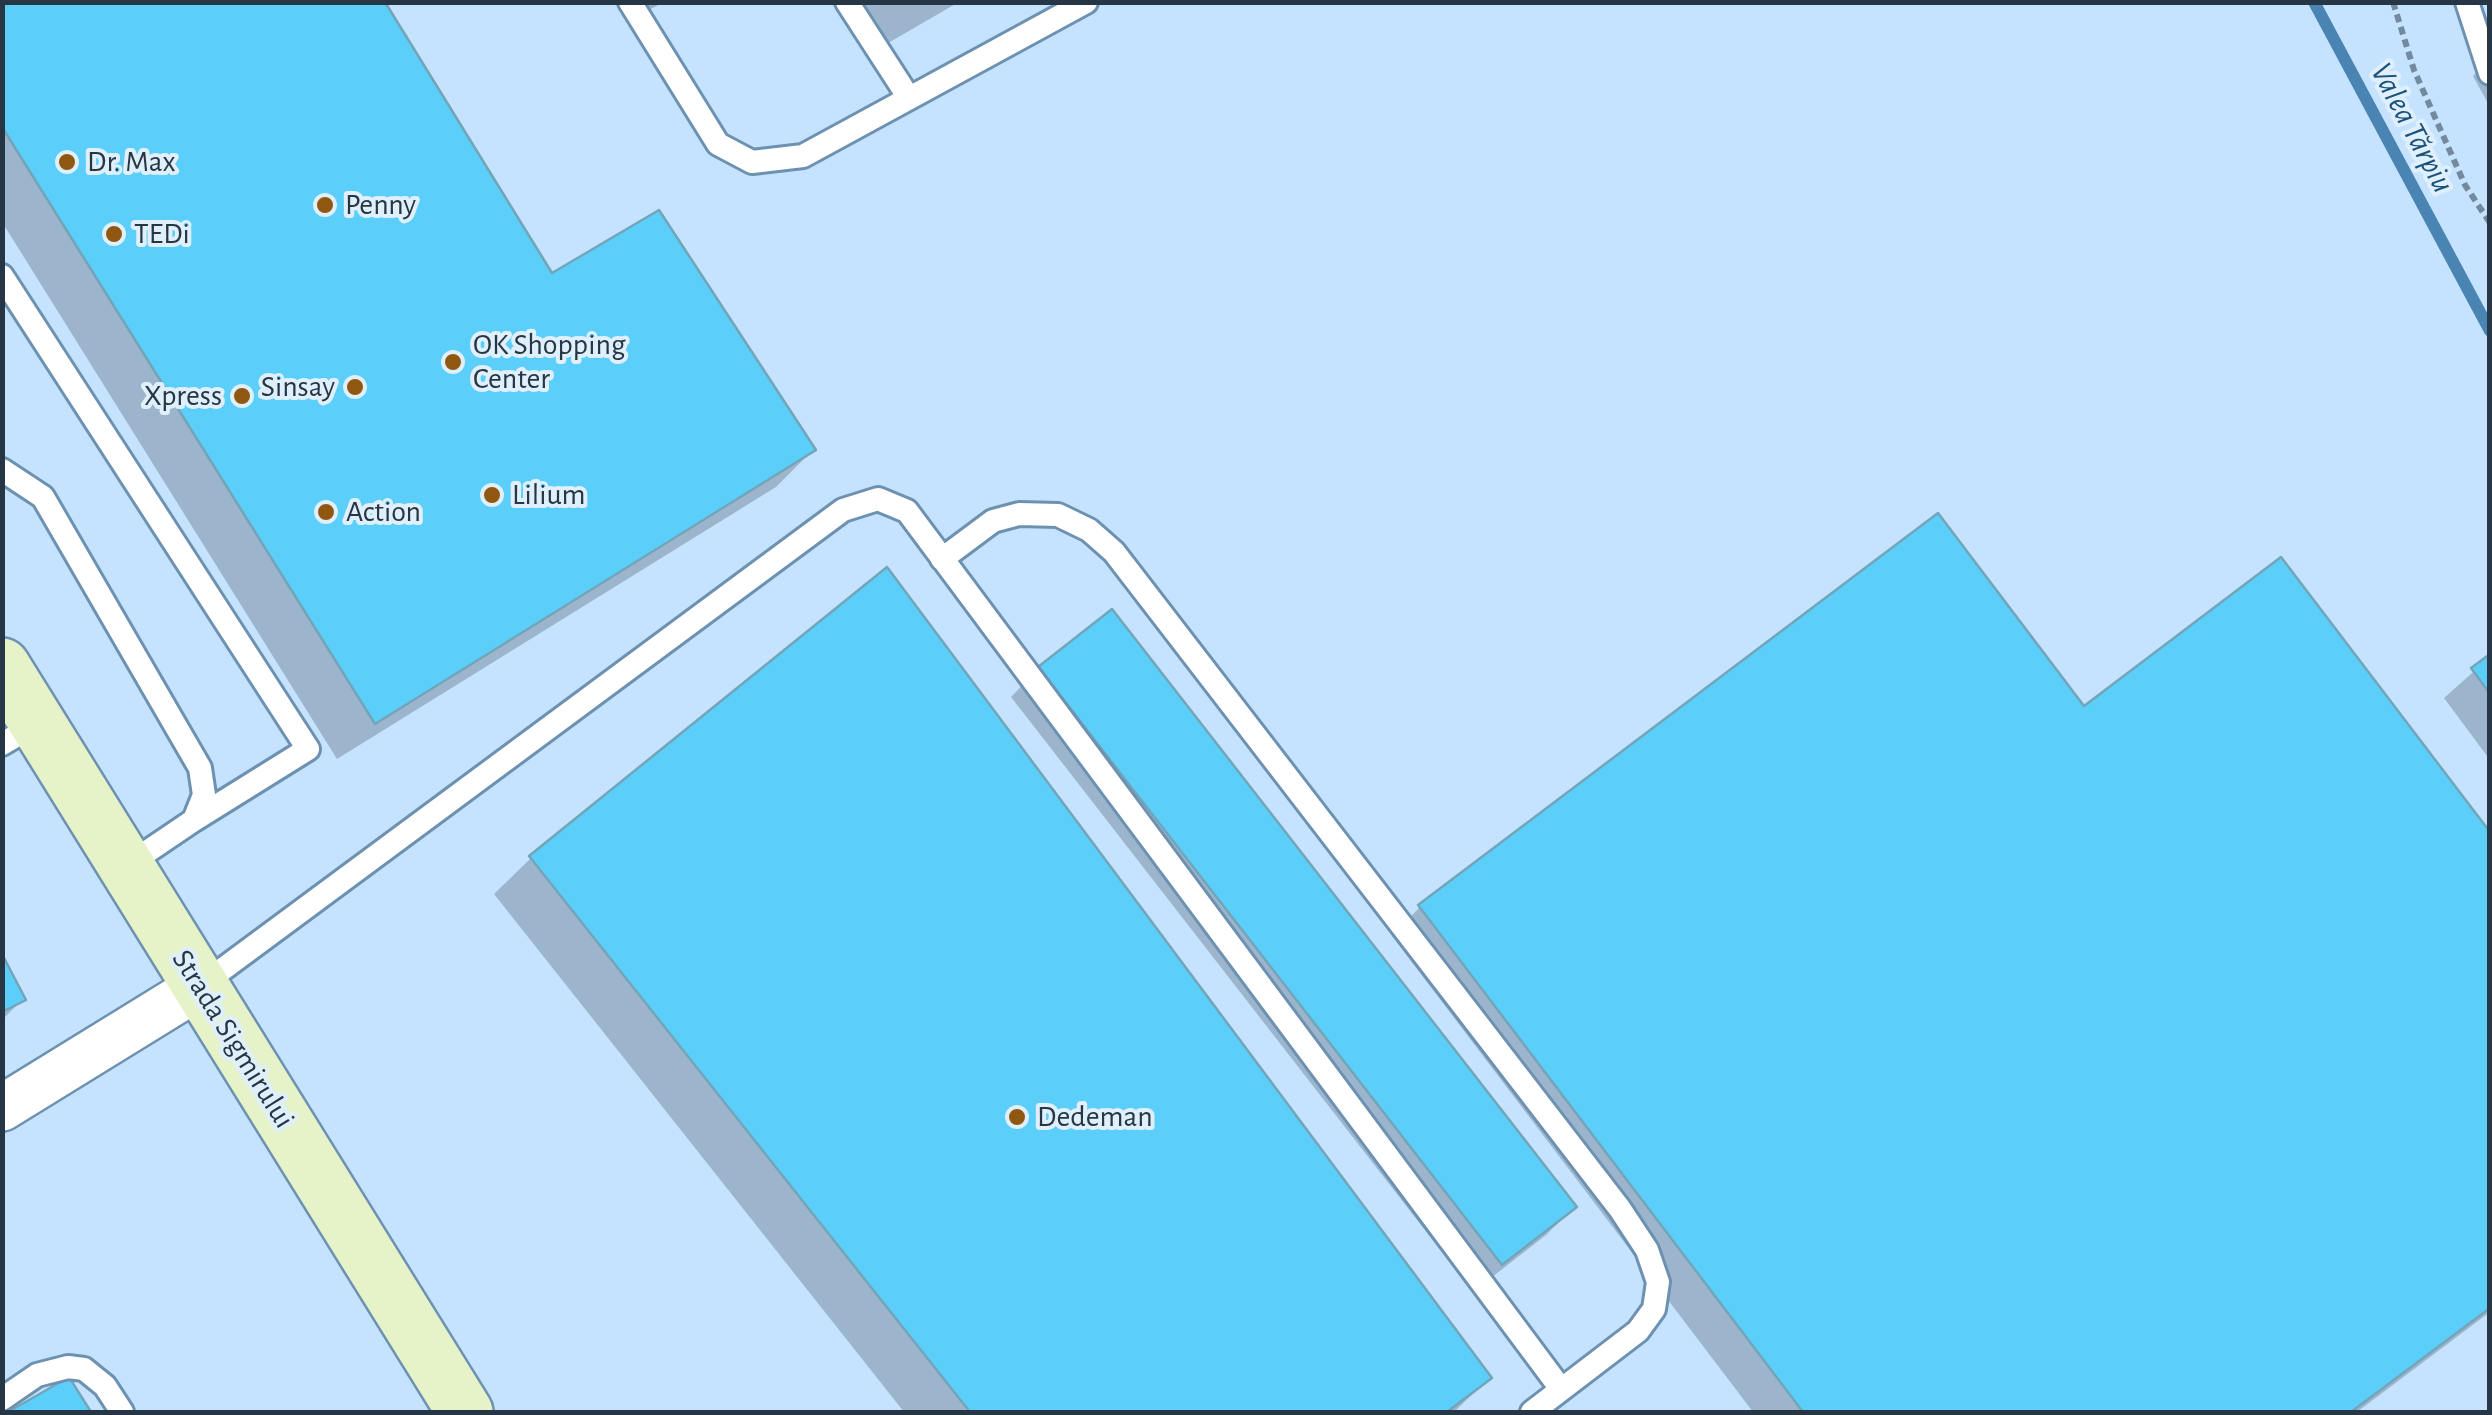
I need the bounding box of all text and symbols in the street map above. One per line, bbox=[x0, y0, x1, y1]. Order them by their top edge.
water label: Valea Tărpiu bbox=[2362, 57, 2462, 199]
place label: Dr. Max bbox=[87, 144, 176, 180]
marker: Dr. Max bbox=[56, 151, 78, 173]
place label: Penny bbox=[345, 187, 416, 223]
marker: Penny bbox=[314, 194, 336, 216]
place label: TEDi bbox=[134, 216, 190, 252]
marker: TEDi bbox=[103, 223, 125, 245]
place label: OK Shopping Center bbox=[473, 327, 625, 398]
marker: OK Shopping Center bbox=[442, 351, 464, 373]
place label: Sinsay bbox=[261, 369, 335, 405]
marker: Sinsay bbox=[344, 376, 366, 398]
place label: Xpress bbox=[144, 378, 222, 414]
marker: Xpress bbox=[231, 385, 253, 407]
place label: Lilium bbox=[512, 477, 585, 513]
marker: Lilium bbox=[481, 484, 503, 506]
place label: Action bbox=[346, 494, 421, 530]
marker: Action bbox=[315, 501, 337, 523]
street label: Strada Sigmirului bbox=[164, 943, 302, 1135]
place label: Dedeman bbox=[1037, 1099, 1153, 1135]
marker: Dedeman bbox=[1006, 1106, 1028, 1128]

